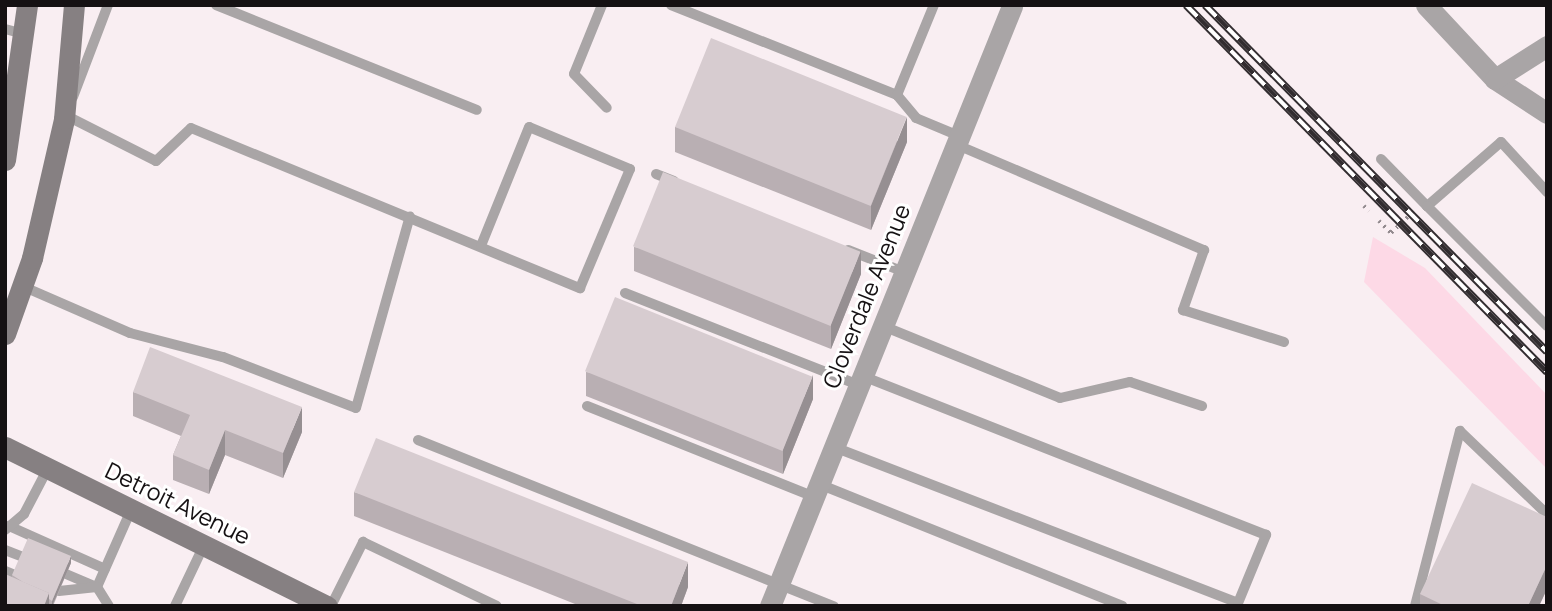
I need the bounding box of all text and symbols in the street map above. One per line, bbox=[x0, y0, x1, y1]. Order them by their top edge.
street label: Cloverdale Avenue bbox=[816, 200, 916, 392]
street label: Detroit Avenue bbox=[101, 456, 255, 550]

